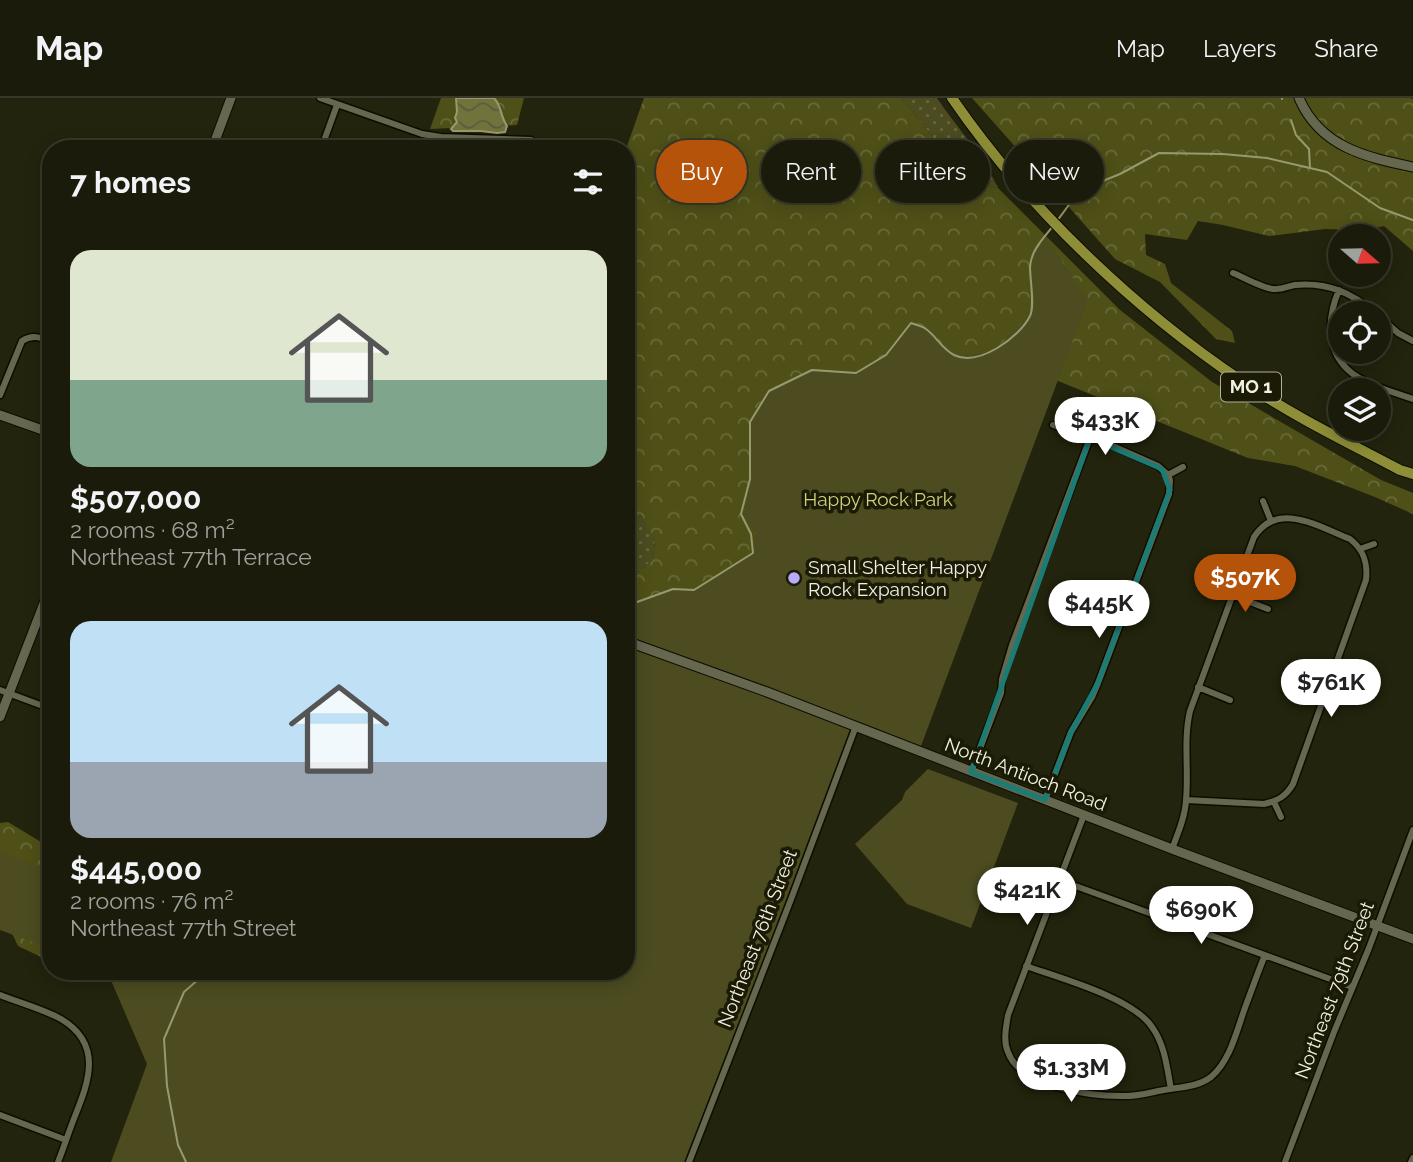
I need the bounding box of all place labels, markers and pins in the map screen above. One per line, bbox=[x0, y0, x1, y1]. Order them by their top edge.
pin: $433K bbox=[1056, 398, 1154, 457]
pin: $507K bbox=[1196, 554, 1294, 614]
place label: Small Shelter Happy Rock Expansion bbox=[808, 556, 987, 600]
marker: Small Shelter Happy Rock Expansion bbox=[786, 570, 802, 586]
pin: $445K bbox=[1050, 580, 1148, 640]
pin: $761K bbox=[1282, 660, 1380, 719]
pin: $421K bbox=[978, 868, 1076, 927]
pin: $690K bbox=[1152, 886, 1250, 946]
pin: $1.33M bbox=[1014, 1044, 1128, 1104]

